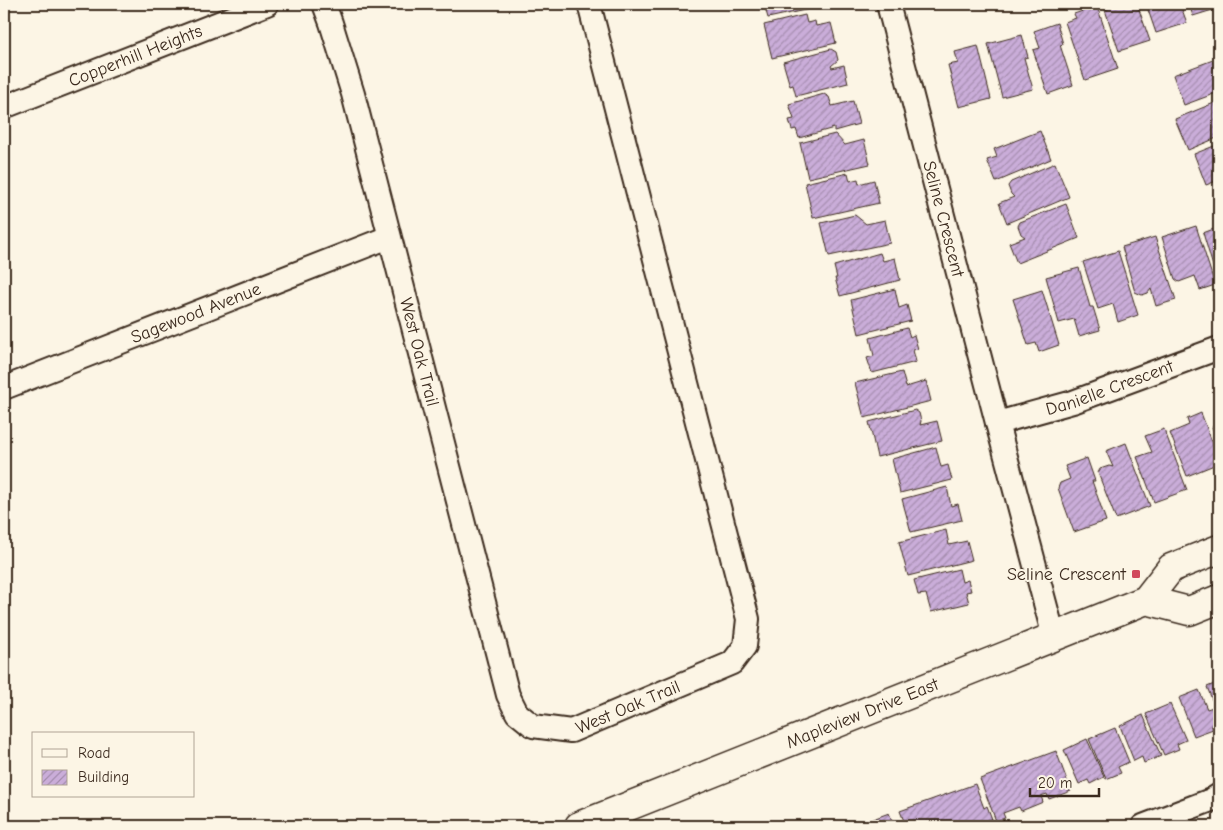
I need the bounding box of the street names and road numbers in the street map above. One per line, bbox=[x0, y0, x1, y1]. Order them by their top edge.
street label: Copperhill Heights bbox=[66, 20, 205, 91]
street label: Seline Crescent bbox=[919, 159, 969, 280]
street label: Sagewood Avenue bbox=[128, 278, 264, 348]
street label: West Oak Trail bbox=[395, 295, 444, 408]
street label: Danielle Crescent bbox=[1043, 355, 1177, 420]
street label: Mapleview Drive East bbox=[783, 673, 942, 753]
street label: West Oak Trail bbox=[572, 676, 683, 738]

